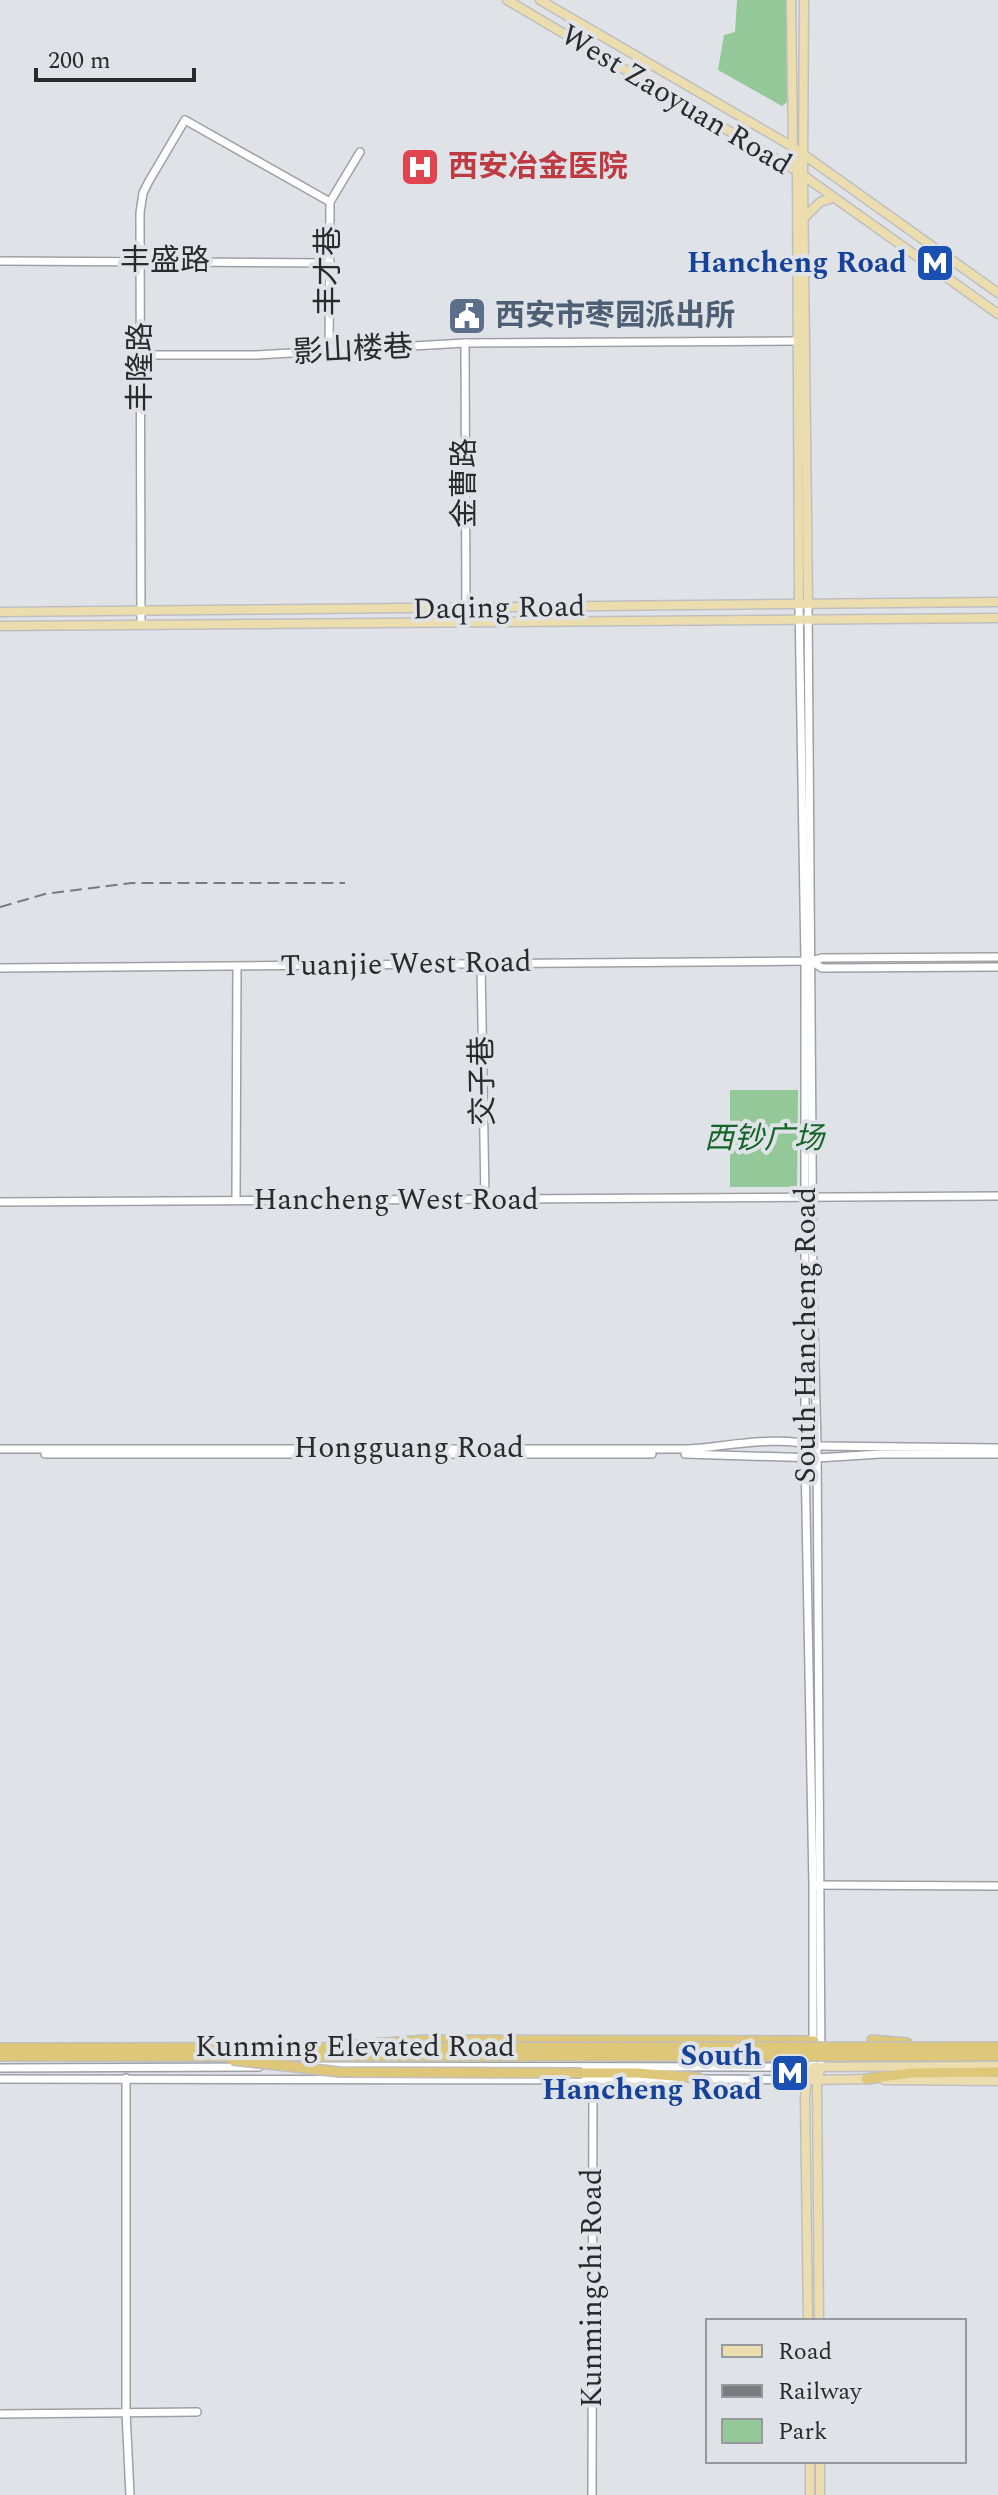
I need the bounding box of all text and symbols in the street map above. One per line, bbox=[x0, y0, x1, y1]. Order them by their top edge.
street label: West Zaoyuan Road bbox=[551, 13, 801, 187]
scale bar bbox=[36, 32, 194, 82]
text: 200 m bbox=[48, 43, 111, 79]
place label: 西安冶金医院 bbox=[448, 144, 628, 190]
hospital icon: 西安冶金医院 bbox=[399, 146, 441, 188]
street label: 丰才巷 bbox=[306, 226, 352, 316]
street label: 丰盛路 bbox=[120, 238, 210, 284]
place label: Hancheng Road bbox=[687, 240, 907, 286]
metro station icon: Hancheng Road bbox=[914, 242, 956, 284]
place label: 西安市枣园派出所 bbox=[495, 293, 735, 339]
public building icon: 西安市枣园派出所 bbox=[446, 295, 488, 337]
street label: 丰隆路 bbox=[118, 322, 164, 412]
street label: 影山楼巷 bbox=[292, 324, 414, 376]
street label: 金曹路 bbox=[442, 438, 488, 528]
street label: Daqing Road bbox=[412, 583, 586, 633]
street label: Tuanjie West Road bbox=[280, 939, 532, 989]
street label: 交子巷 bbox=[459, 1036, 507, 1126]
park label: 西钞广场 bbox=[704, 1116, 827, 1162]
street label: Hancheng West Road bbox=[253, 1177, 539, 1223]
street label: South Hancheng Road bbox=[783, 1187, 829, 1483]
street label: Hongguang Road bbox=[294, 1425, 524, 1471]
street label: Kunming Elevated Road bbox=[195, 2024, 515, 2070]
place label: South Hancheng Road bbox=[542, 2033, 762, 2113]
metro station icon: South Hancheng Road bbox=[769, 2052, 811, 2094]
street label: Kunmingchi Road bbox=[569, 2168, 615, 2408]
legend bbox=[706, 2319, 966, 2463]
text: Road bbox=[778, 2334, 832, 2370]
text: Railway bbox=[778, 2374, 863, 2410]
text: Park bbox=[778, 2414, 828, 2450]

